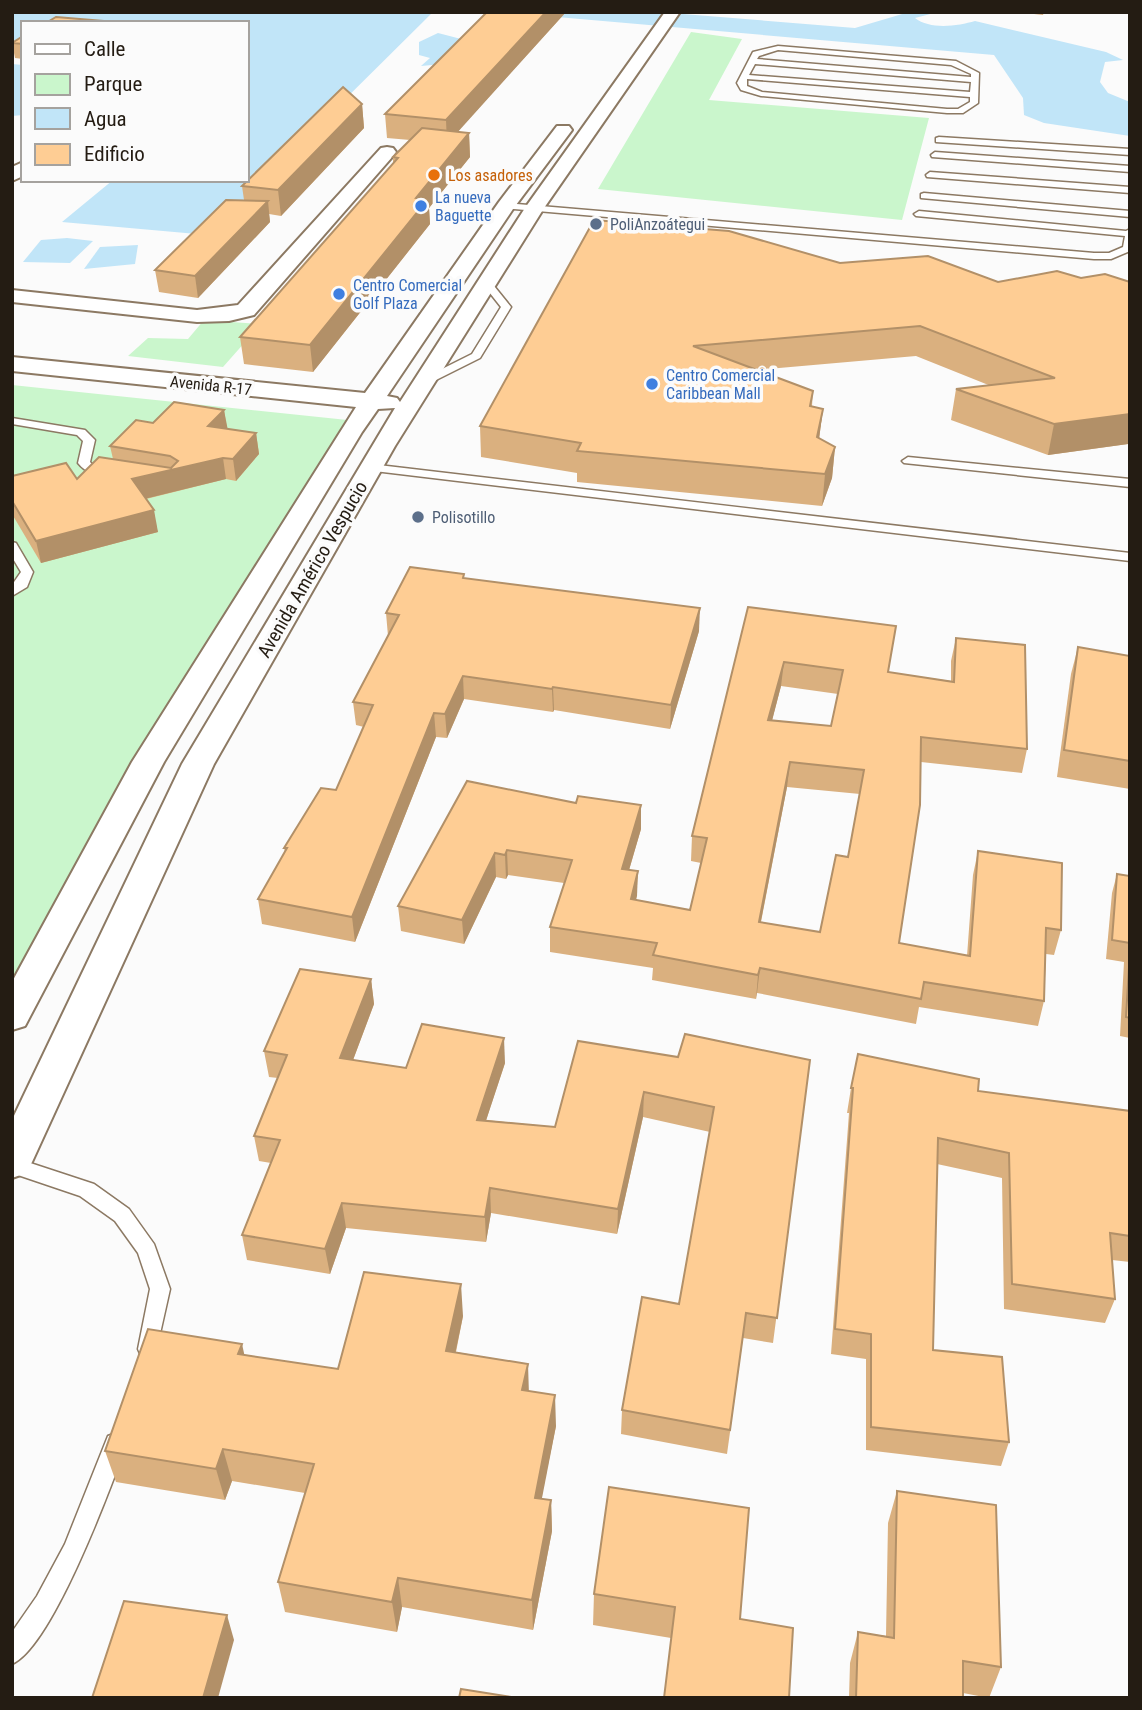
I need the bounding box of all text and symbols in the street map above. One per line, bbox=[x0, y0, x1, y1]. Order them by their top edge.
legend bbox=[21, 21, 248, 182]
text: Calle bbox=[84, 37, 126, 61]
text: Parque bbox=[84, 72, 142, 96]
text: Agua bbox=[84, 107, 127, 131]
text: Edificio bbox=[84, 142, 145, 166]
place label: Los asadores bbox=[448, 166, 533, 185]
marker: Los asadores bbox=[426, 167, 442, 183]
place label: La nueva Baguette bbox=[435, 188, 492, 225]
marker: La nueva Baguette bbox=[413, 198, 429, 214]
place label: PoliAnzoátegui bbox=[610, 215, 705, 234]
marker: PoliAnzoátegui bbox=[588, 216, 604, 232]
place label: Centro Comercial Golf Plaza bbox=[353, 276, 462, 313]
marker: Centro Comercial Golf Plaza bbox=[331, 286, 347, 302]
place label: Centro Comercial Caribbean Mall bbox=[666, 366, 775, 403]
street label: Avenida R-17 bbox=[169, 372, 253, 399]
marker: Centro Comercial Caribbean Mall bbox=[644, 376, 660, 392]
street label: Avenida Américo Vespucio bbox=[253, 477, 372, 662]
place label: Polisotillo bbox=[432, 508, 495, 527]
marker: Polisotillo bbox=[410, 509, 426, 525]

